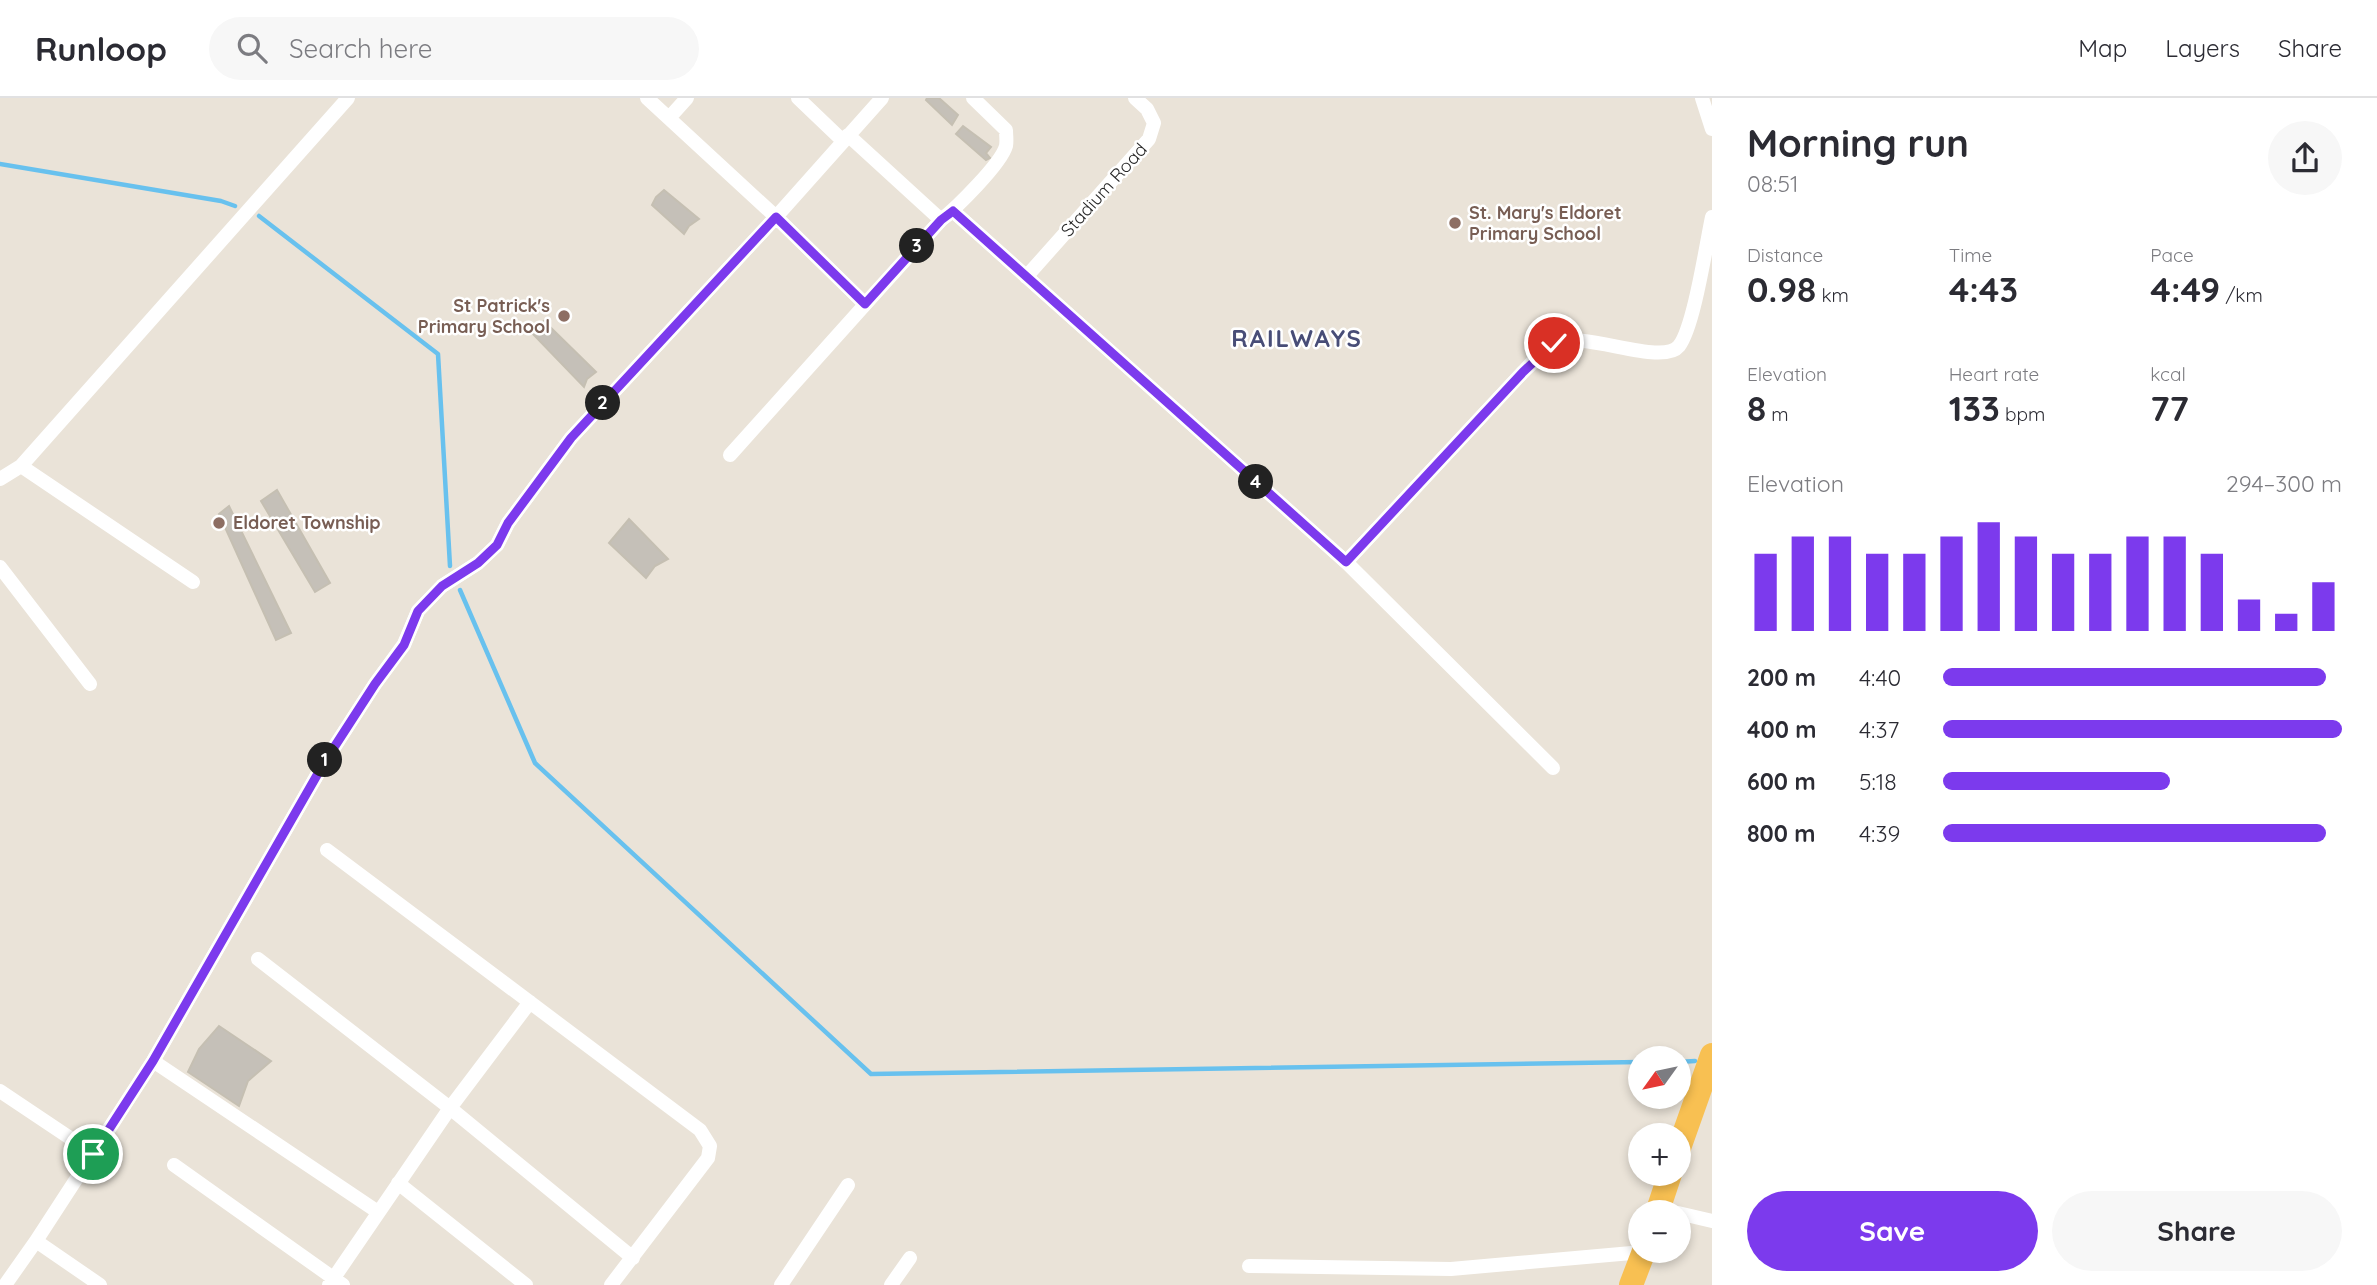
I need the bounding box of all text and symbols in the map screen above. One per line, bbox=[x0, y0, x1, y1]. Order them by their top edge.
search box bbox=[209, 17, 699, 80]
text: Runloop bbox=[35, 28, 167, 69]
icon: search bbox=[233, 29, 271, 67]
text: Search here bbox=[289, 32, 432, 65]
text: Map bbox=[2078, 33, 2127, 63]
text: Layers bbox=[2165, 33, 2240, 63]
text: Share bbox=[2278, 33, 2342, 63]
text: Morning run bbox=[1747, 119, 1969, 167]
button: share bbox=[2268, 121, 2342, 195]
street label: Stadium Road bbox=[1056, 138, 1152, 241]
text: 08:51 bbox=[1747, 169, 1798, 198]
place label: St. Mary's Eldoret Primary School bbox=[1469, 201, 1622, 245]
marker: St. Mary's Eldoret Primary School bbox=[1447, 215, 1463, 231]
pin: 3 bbox=[900, 228, 934, 264]
text: 3 bbox=[911, 233, 922, 257]
text: Distance bbox=[1747, 243, 1823, 267]
text: Time bbox=[1949, 243, 1992, 267]
text: Pace bbox=[2150, 243, 2194, 267]
text: 0.98 bbox=[1747, 267, 1816, 311]
text: 4:43 bbox=[1949, 267, 2018, 311]
text: 4:49 bbox=[2150, 267, 2220, 311]
text: km bbox=[1816, 283, 1849, 307]
text: /km bbox=[2220, 283, 2263, 307]
place label: St Patrick's Primary School bbox=[418, 294, 550, 338]
marker: St Patrick's Primary School bbox=[556, 308, 572, 324]
pin bbox=[1524, 313, 1584, 373]
district label: RAILWAYS bbox=[1231, 323, 1363, 353]
icon: check bbox=[1535, 324, 1573, 362]
text: Elevation bbox=[1747, 362, 1827, 386]
text: Heart rate bbox=[1949, 362, 2039, 386]
text: kcal bbox=[2150, 362, 2186, 386]
pin: 2 bbox=[586, 386, 620, 420]
text: 8 bbox=[1747, 386, 1766, 430]
text: 133 bbox=[1949, 386, 2000, 430]
text: 77 bbox=[2150, 386, 2189, 430]
text: 2 bbox=[597, 390, 608, 414]
text: m bbox=[1766, 402, 1789, 426]
text: bpm bbox=[2000, 402, 2045, 426]
pin: 4 bbox=[1238, 464, 1274, 500]
text: 4 bbox=[1250, 469, 1261, 493]
text: Elevation bbox=[1747, 469, 1844, 498]
text: 294–300 m bbox=[2226, 469, 2342, 498]
place label: Eldoret Township bbox=[233, 511, 381, 534]
marker: Eldoret Township bbox=[211, 515, 227, 531]
text: 200 m bbox=[1747, 663, 1816, 692]
text: 4:40 bbox=[1859, 663, 1901, 692]
text: 400 m bbox=[1747, 715, 1816, 744]
text: 4:37 bbox=[1859, 715, 1899, 744]
pin: 1 bbox=[308, 742, 342, 778]
text: 1 bbox=[321, 747, 328, 771]
text: 600 m bbox=[1747, 767, 1816, 796]
text: 5:18 bbox=[1859, 767, 1897, 796]
text: 800 m bbox=[1747, 819, 1816, 848]
text: 4:39 bbox=[1859, 819, 1900, 848]
north arrow bbox=[1628, 1046, 1690, 1110]
map controls bbox=[1628, 1046, 1691, 1263]
button: + bbox=[1628, 1123, 1691, 1186]
pin bbox=[63, 1124, 123, 1184]
icon: arrive bbox=[74, 1135, 112, 1173]
button: Save bbox=[1747, 1191, 2038, 1271]
button: Share bbox=[2052, 1191, 2342, 1271]
button: − bbox=[1628, 1200, 1691, 1263]

